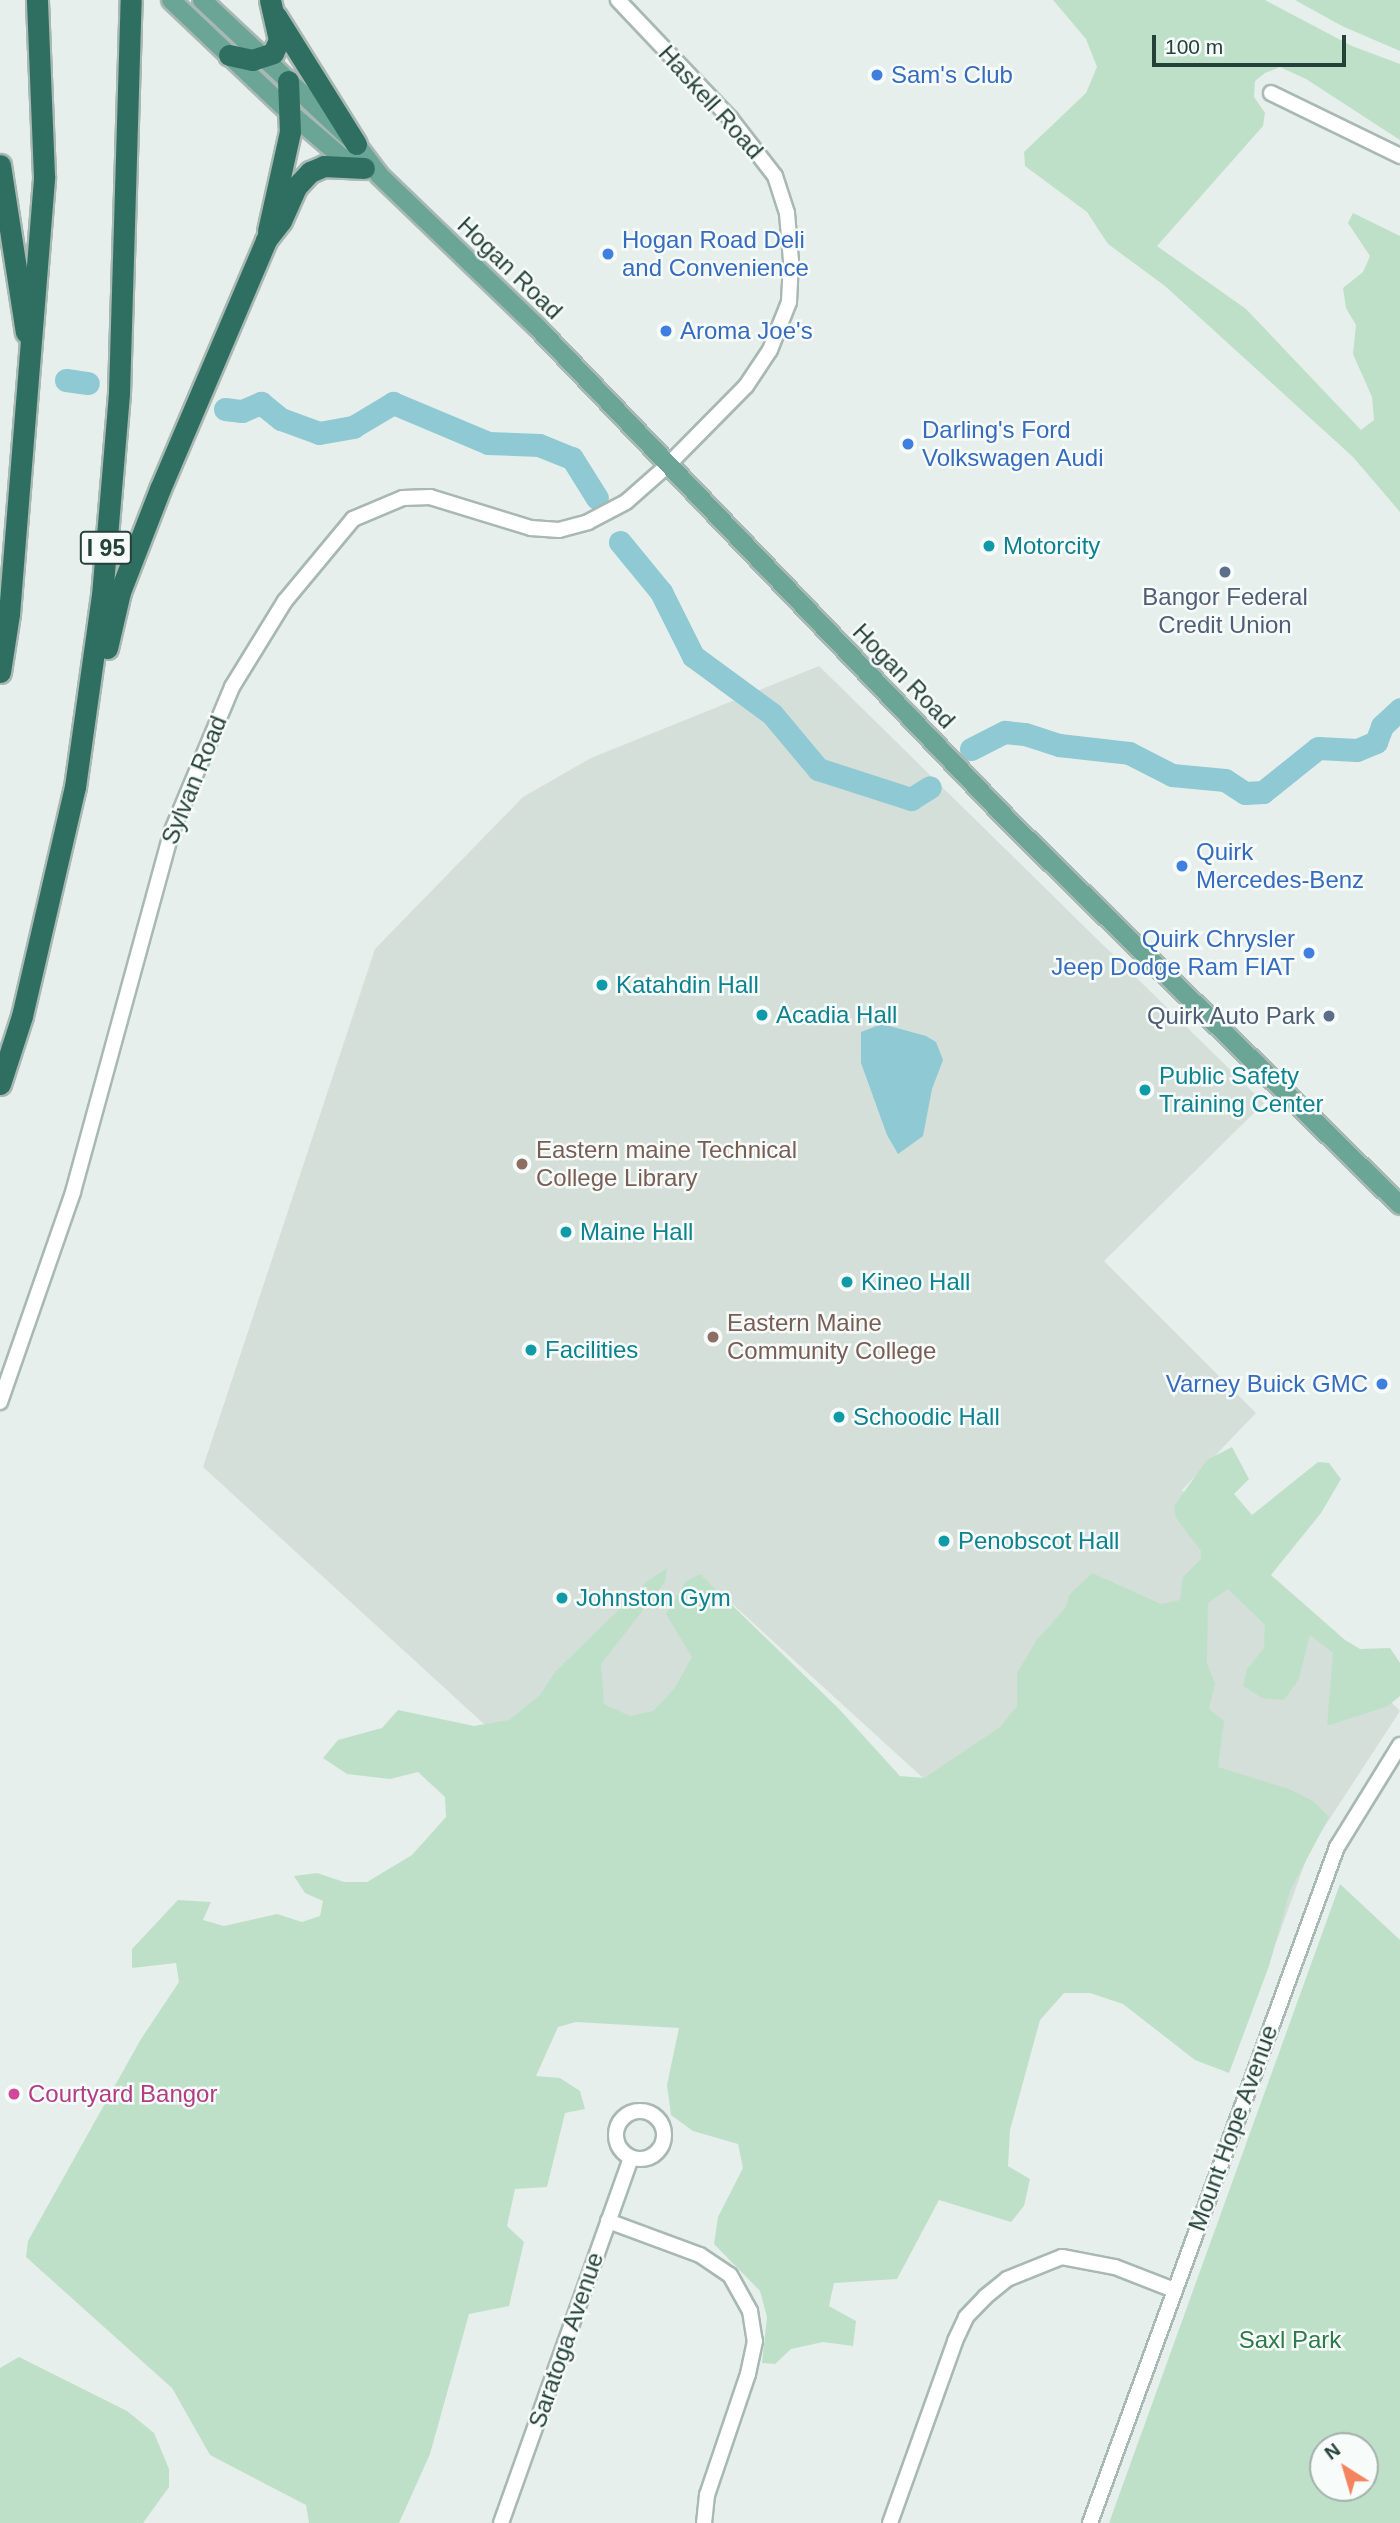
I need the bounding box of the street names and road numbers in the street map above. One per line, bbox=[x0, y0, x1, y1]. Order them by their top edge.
street label: Haskell Road bbox=[653, 39, 769, 165]
street label: Hogan Road bbox=[452, 211, 568, 325]
road number: I 95 bbox=[80, 528, 132, 568]
street label: Hogan Road bbox=[847, 618, 961, 734]
street label: Sylvan Road bbox=[155, 712, 233, 848]
street label: Mount Hope Avenue bbox=[1182, 2020, 1284, 2236]
street label: Saratoga Avenue bbox=[522, 2248, 610, 2432]

